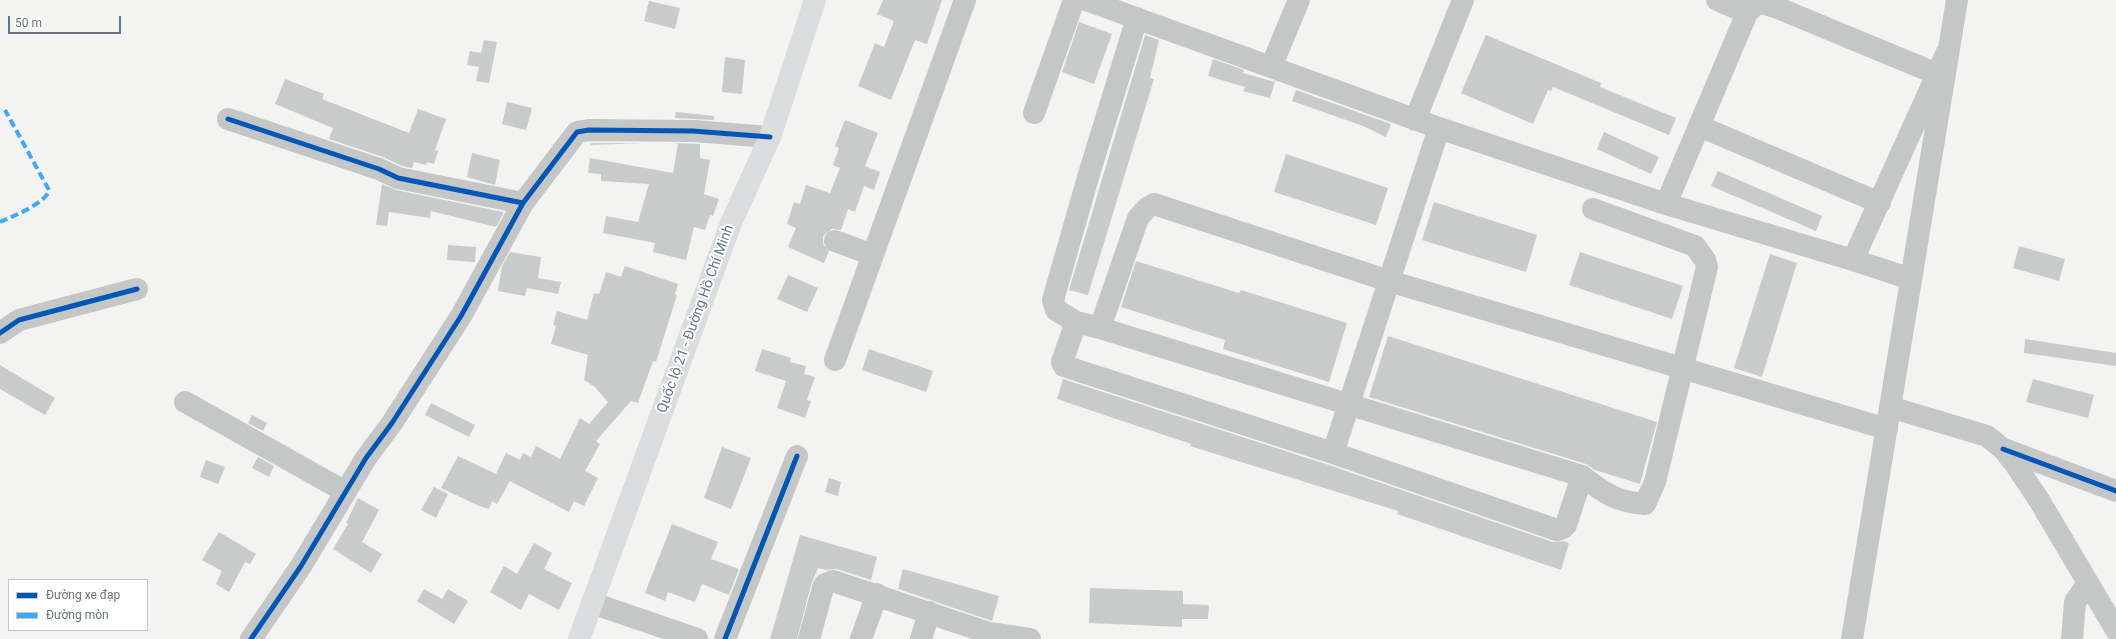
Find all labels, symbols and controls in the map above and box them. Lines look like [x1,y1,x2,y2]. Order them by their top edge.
scale bar [10,8,123,34]
text: 50 m [15,16,42,30]
street label: Quốc lộ 21 - Đường Hồ Chí Minh [654,223,738,415]
legend [8,579,148,631]
text: Đường xe đạp [46,588,120,602]
text: Đường mòn [46,608,109,622]

